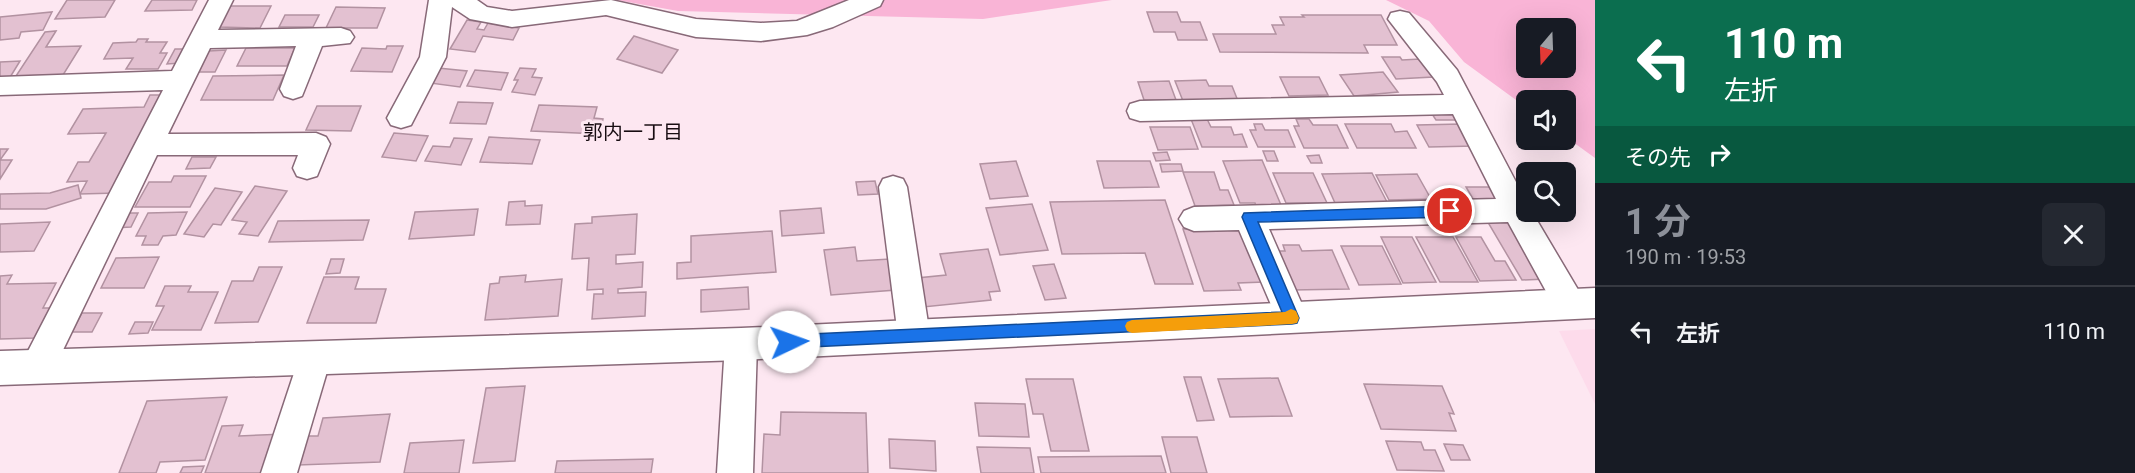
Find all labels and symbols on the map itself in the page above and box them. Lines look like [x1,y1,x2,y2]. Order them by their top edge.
north arrow [1516,18,1576,78]
district label: 郭内一丁目 [583,120,683,144]
pin [1424,185,1475,236]
position arrow [757,310,821,374]

